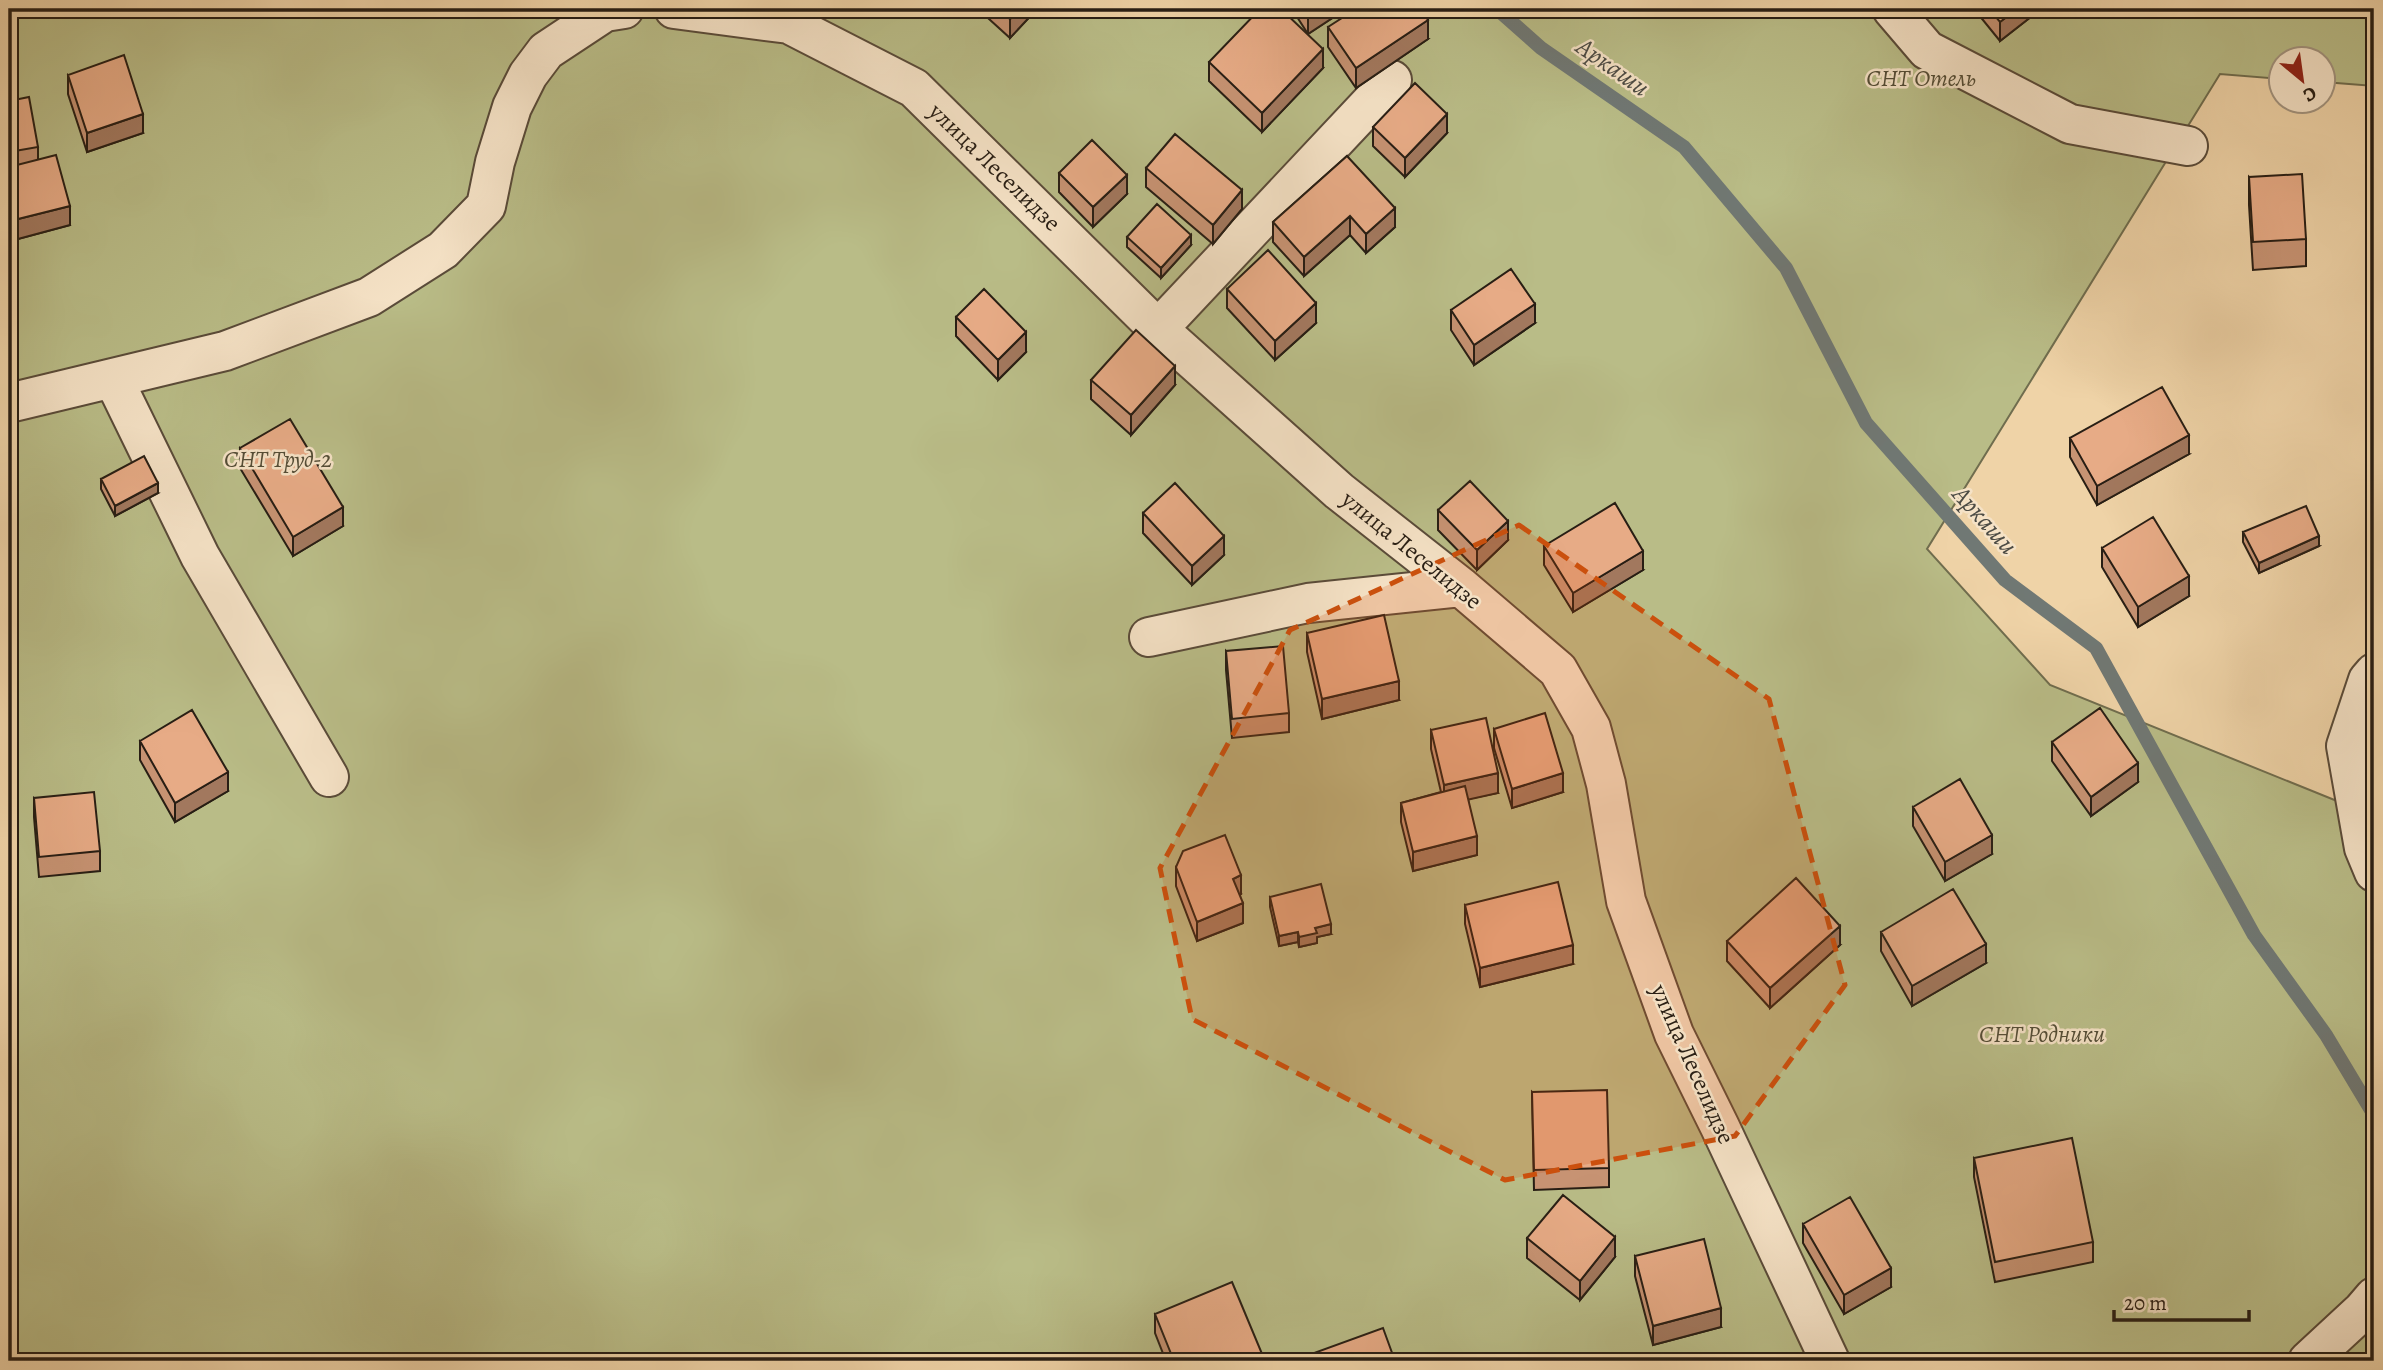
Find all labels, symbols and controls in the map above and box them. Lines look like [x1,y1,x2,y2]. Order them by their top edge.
water label: Аркаши [1568,28,1657,105]
north arrow [2268,46,2338,116]
park label: СНТ Отель [1866,62,1976,94]
text: С [2298,80,2321,108]
street label: улица Леселидзе [921,95,1068,238]
park label: СНТ Труд-2 [224,443,332,475]
water label: Аркаши [1943,476,2025,562]
street label: улица Леселидзе [1334,483,1489,617]
street label: улица Леселидзе [1643,978,1743,1149]
park label: СНТ Родники [1979,1018,2105,1050]
scale bar [2114,1279,2248,1323]
text: 20 m [2124,1289,2167,1317]

